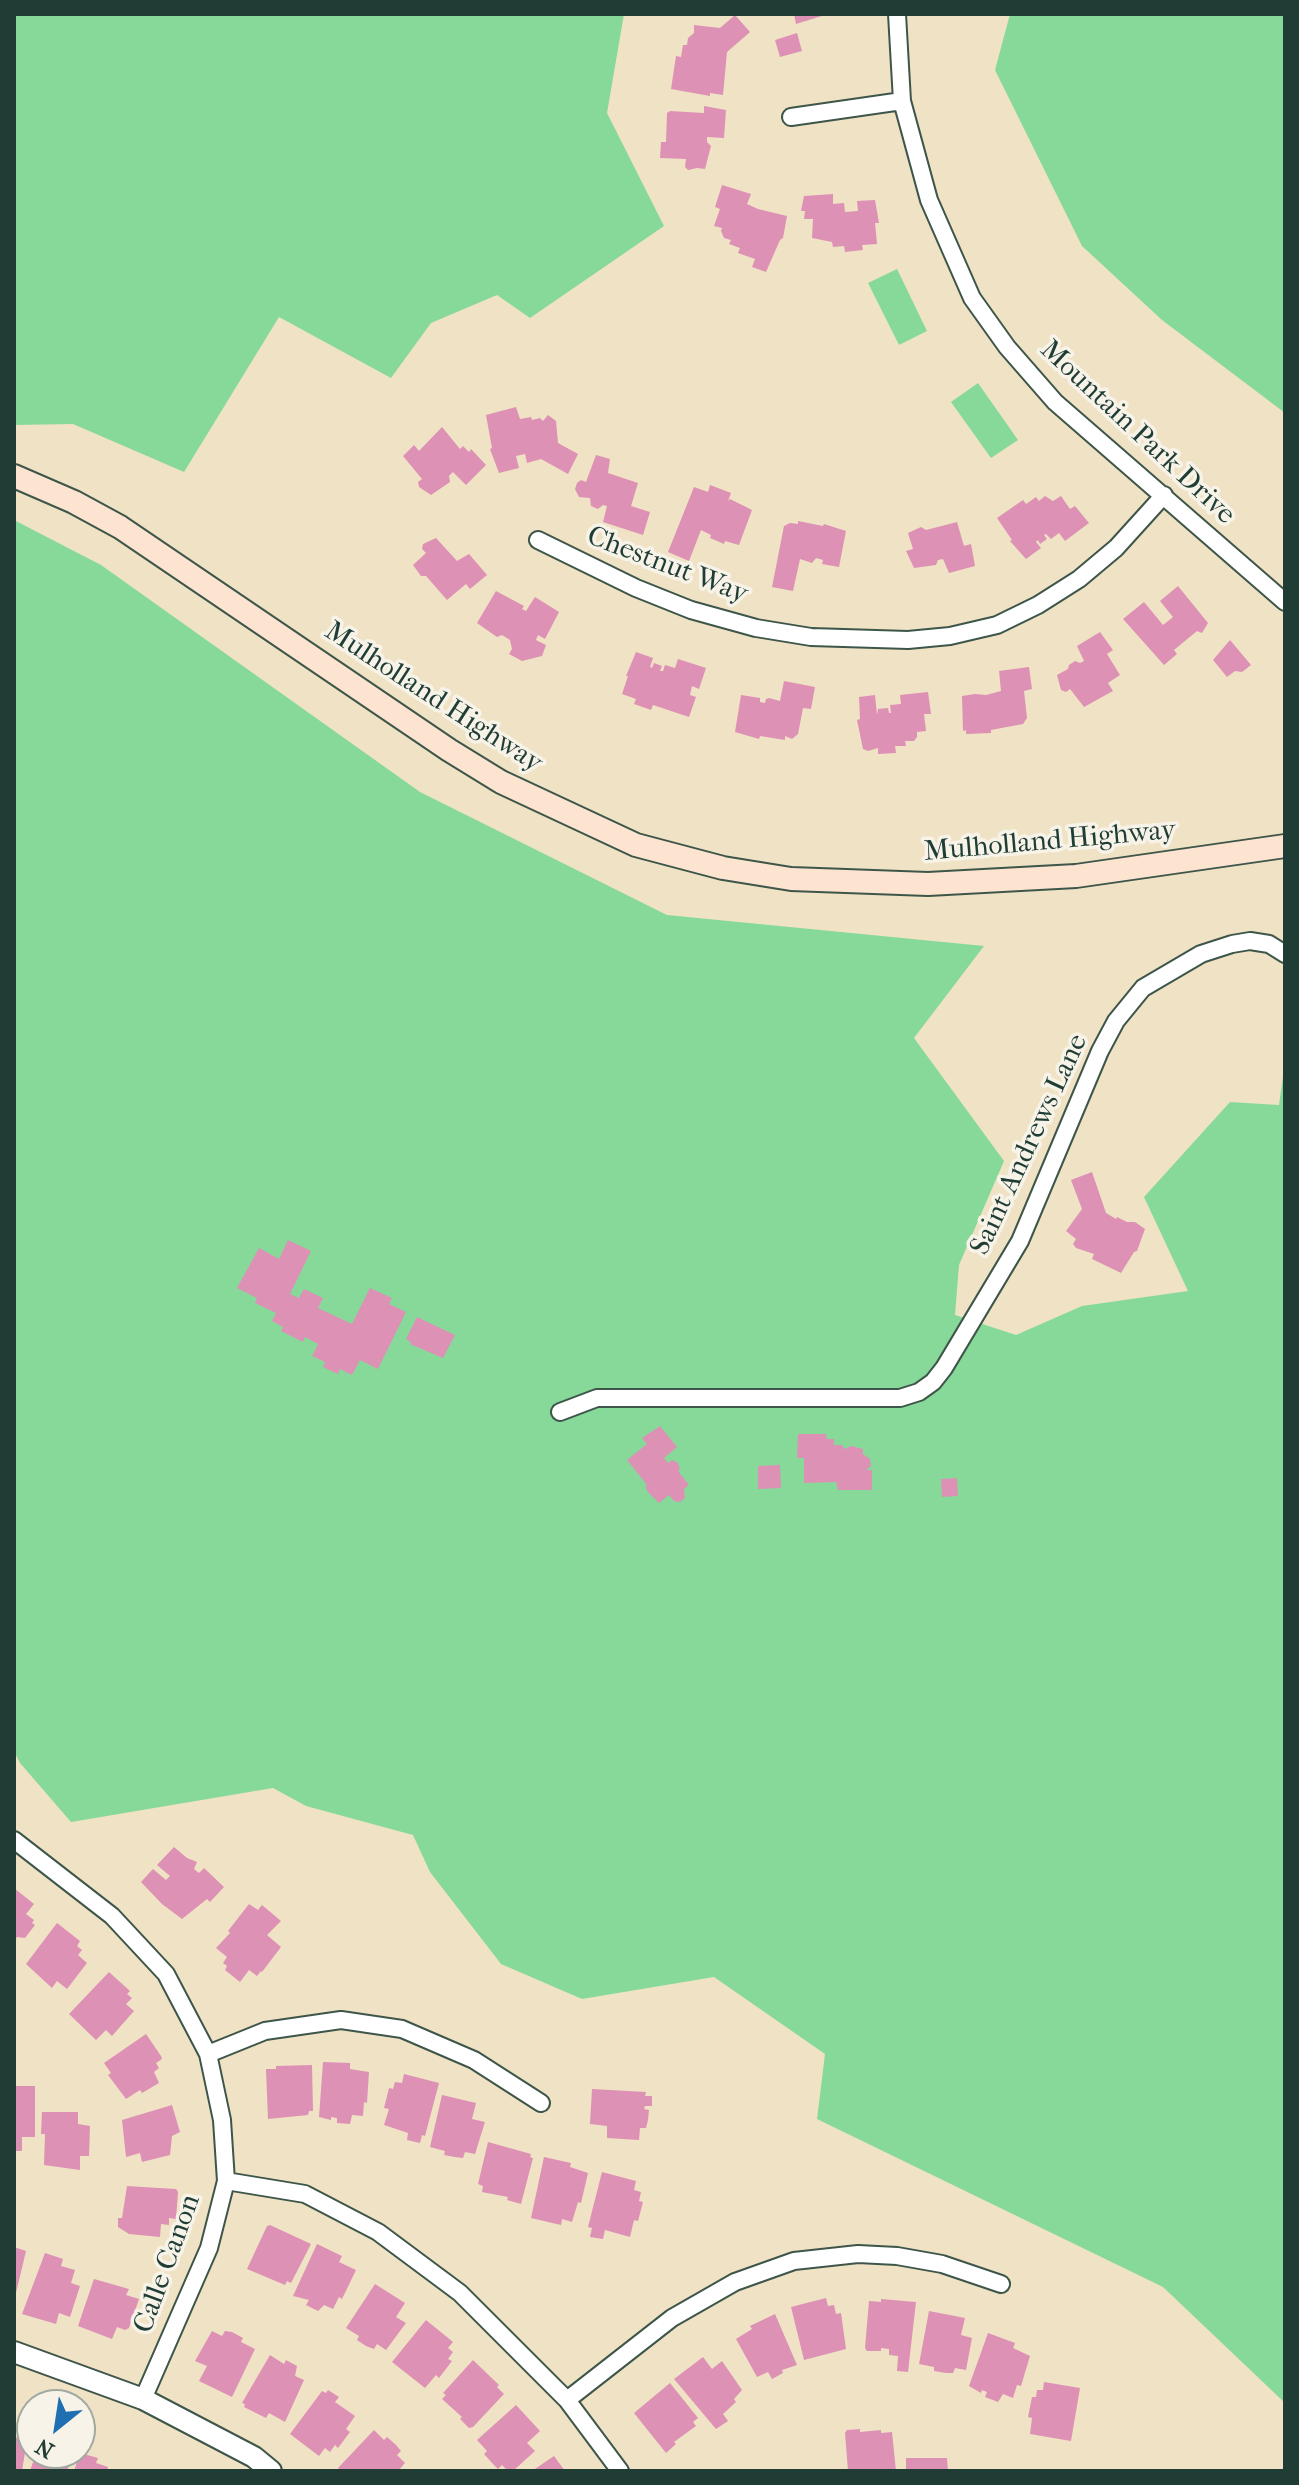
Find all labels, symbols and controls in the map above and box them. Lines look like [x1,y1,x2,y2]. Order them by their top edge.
street label: Mountain Park Drive [1032,334,1242,532]
street label: Chestnut Way [582,520,752,612]
street label: Mulholland Highway [318,615,548,781]
street label: Mulholland Highway [923,814,1177,870]
street label: Saint Andrews Lane [964,1029,1096,1261]
street label: Calle Canon [127,2190,209,2338]
north arrow [16,2389,96,2469]
text: N [31,2433,59,2463]

